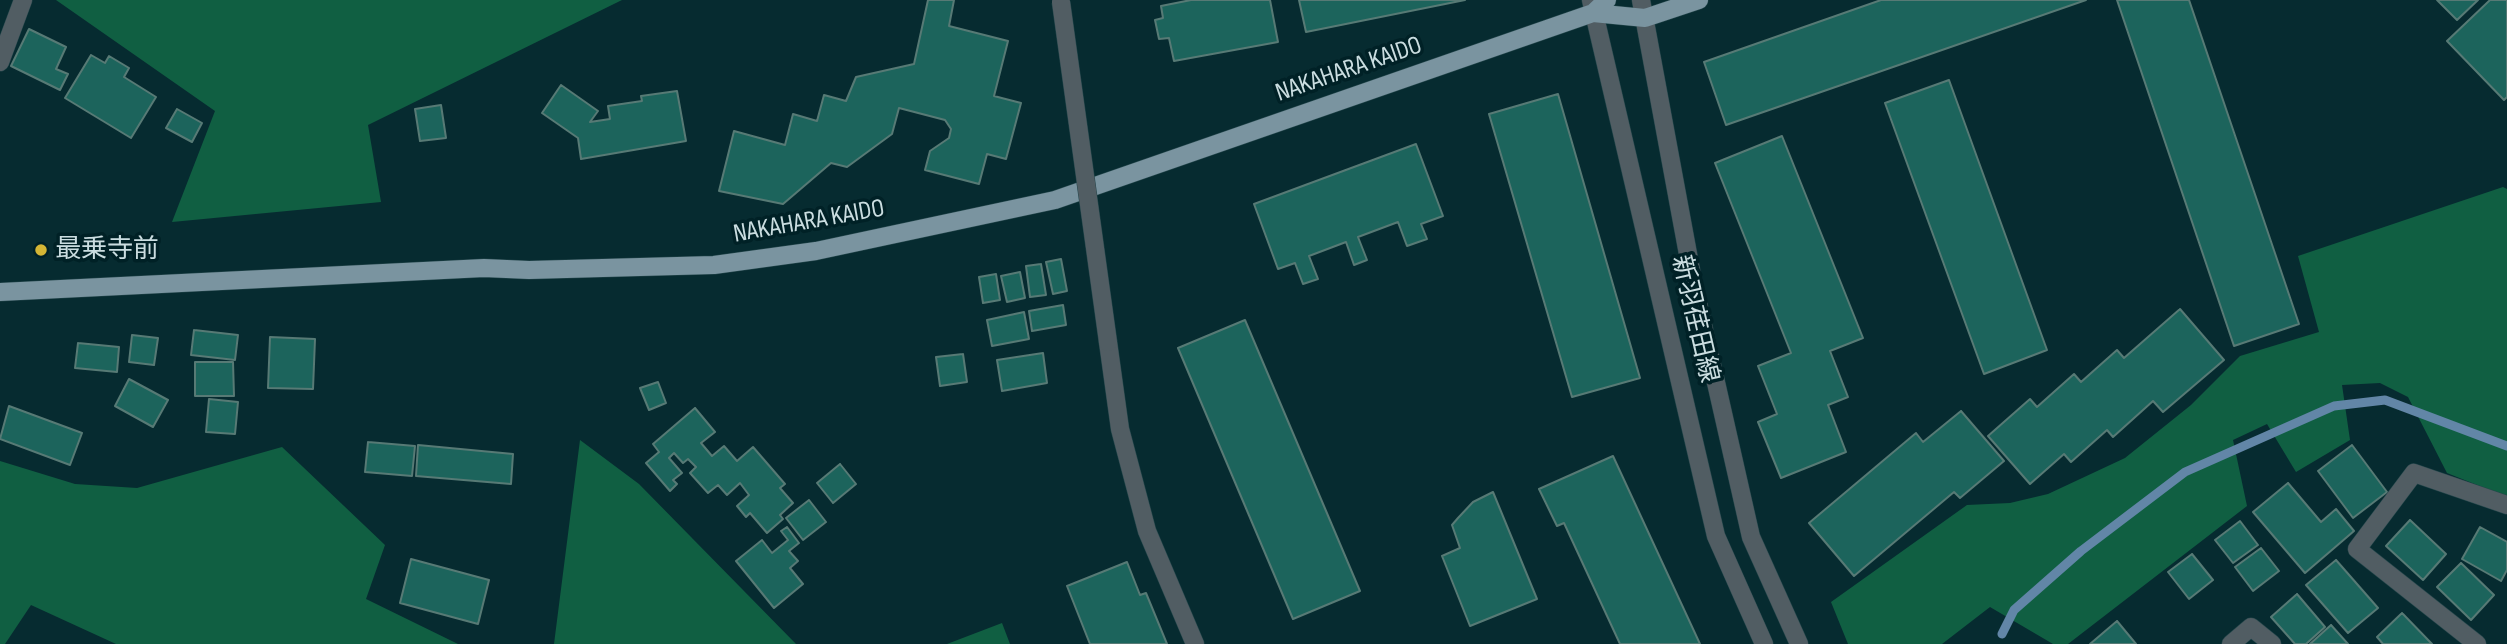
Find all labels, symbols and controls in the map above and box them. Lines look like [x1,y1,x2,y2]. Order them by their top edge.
street label: NAKAHARA KAIDO [1272,30,1426,110]
street label: NAKAHARA KAIDO [731,193,887,251]
place label: 最乗寺前 [55,234,159,266]
marker: 最乗寺前 [33,242,49,258]
street label: 新羽荏田線 [1664,252,1724,386]

